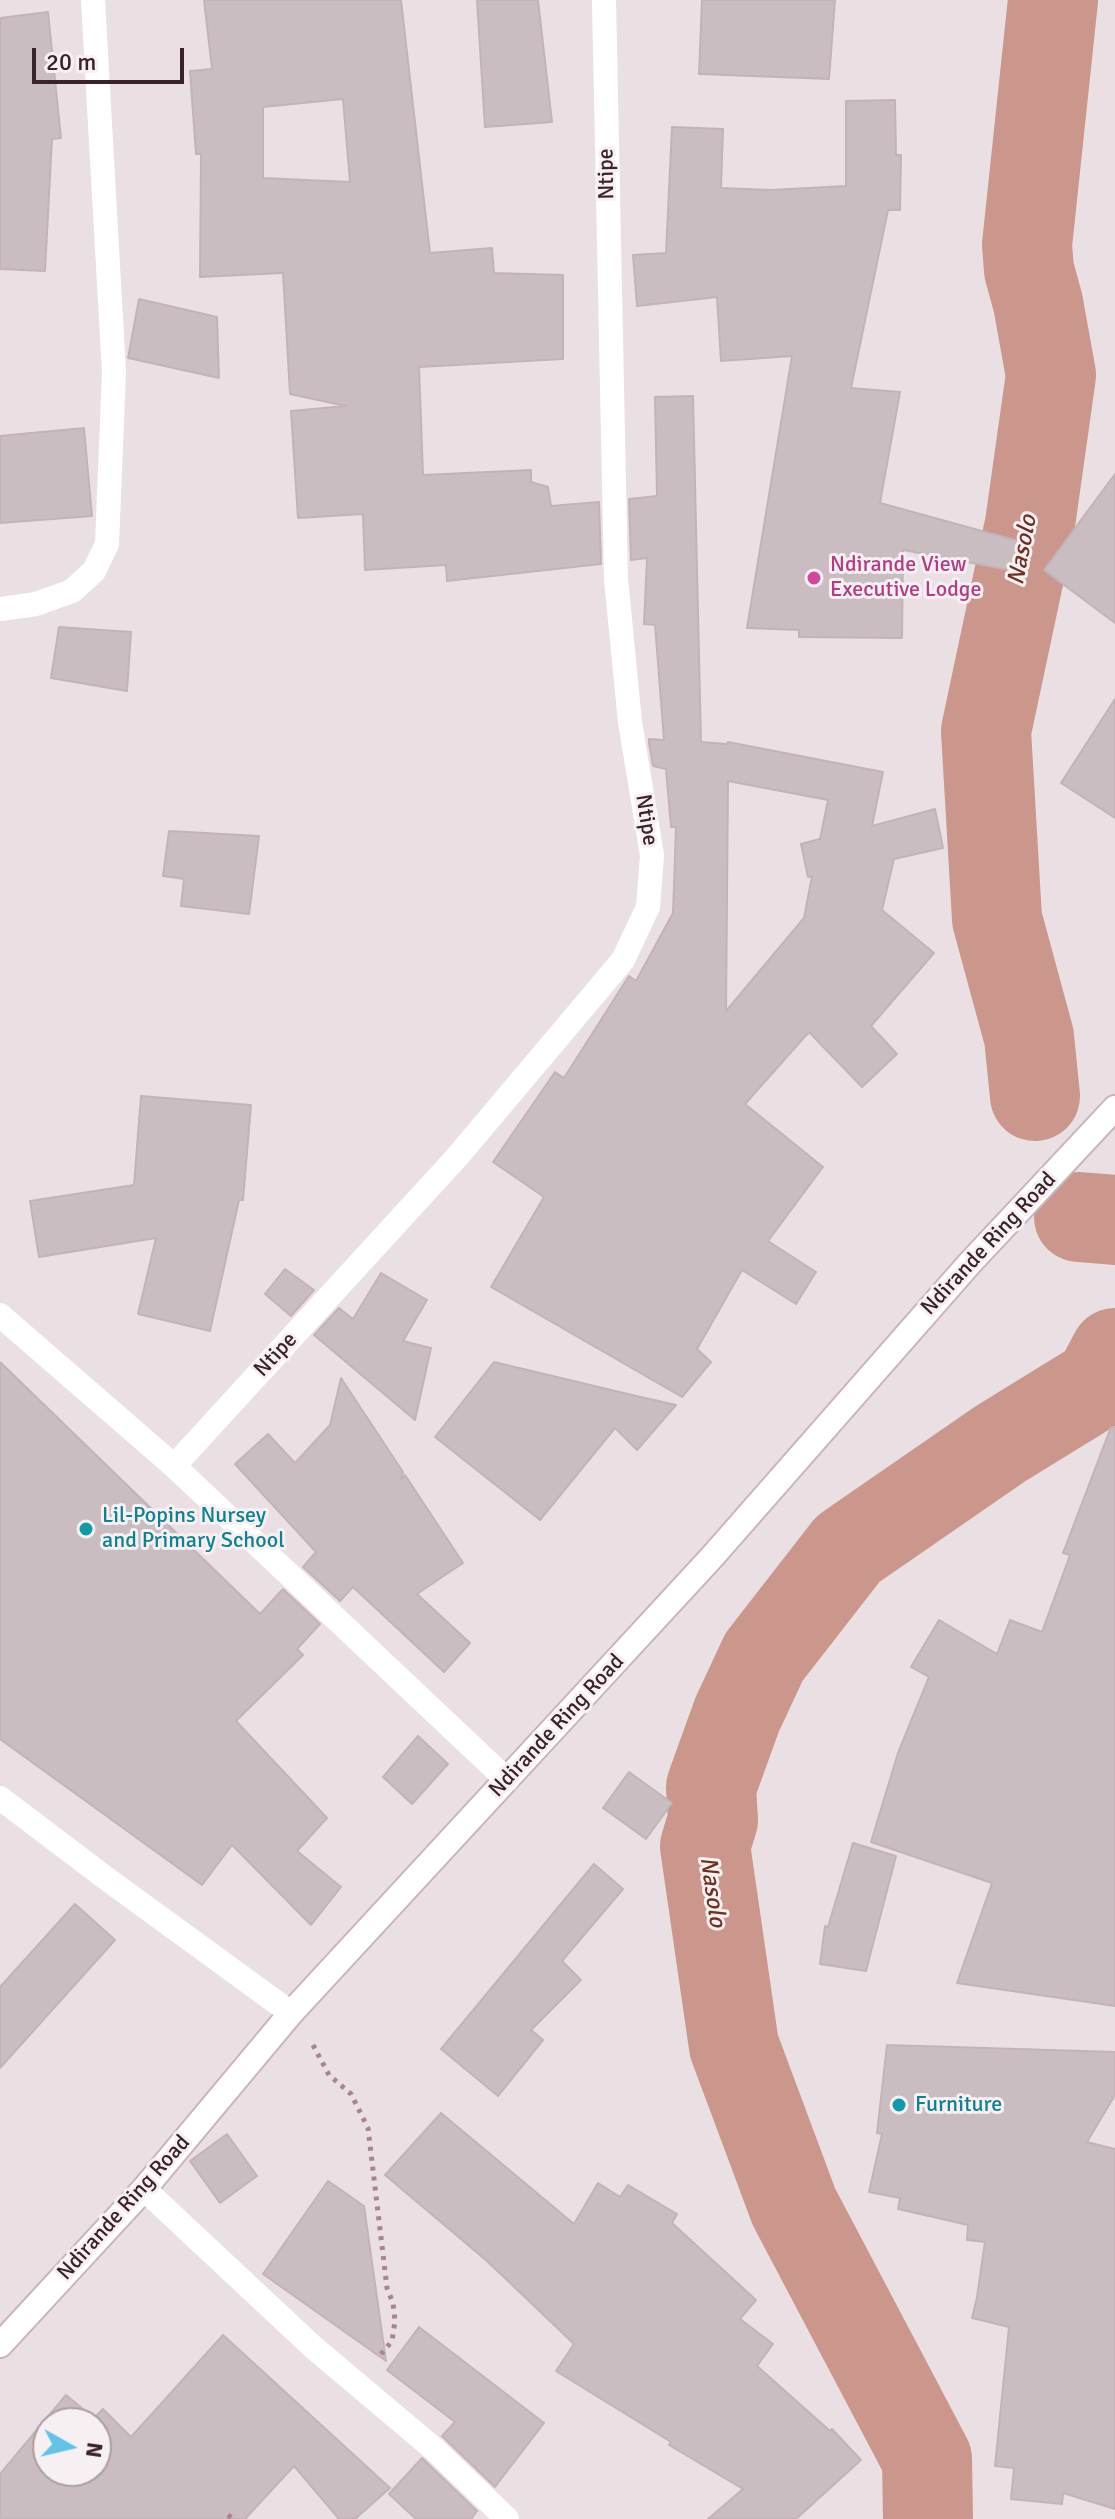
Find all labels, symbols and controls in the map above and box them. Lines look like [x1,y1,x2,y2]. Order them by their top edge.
scale bar [36,32,188,82]
text: 20 m [46,47,96,77]
street label: Ntipe [593,148,621,200]
water label: Nasolo [1002,513,1044,587]
place label: Ndirande View Executive Lodge [830,552,981,604]
marker: Ndirande View Executive Lodge [805,569,823,587]
street label: Ntipe [629,793,663,847]
street label: Ndirande Ring Road [916,1167,1062,1321]
street label: Ntipe [249,1327,303,1383]
place label: Lil-Popins Nursey and Primary School [102,1503,285,1554]
marker: Lil-Popins Nursey and Primary School [77,1520,95,1538]
street label: Ndirande Ring Road [484,1649,630,1803]
water label: Nasolo [693,1855,731,1929]
place label: Furniture [915,2092,1002,2118]
marker: Furniture [890,2096,908,2114]
street label: Ndirande Ring Road [52,2130,196,2286]
north arrow [32,2407,112,2487]
text: N [80,2441,109,2460]

